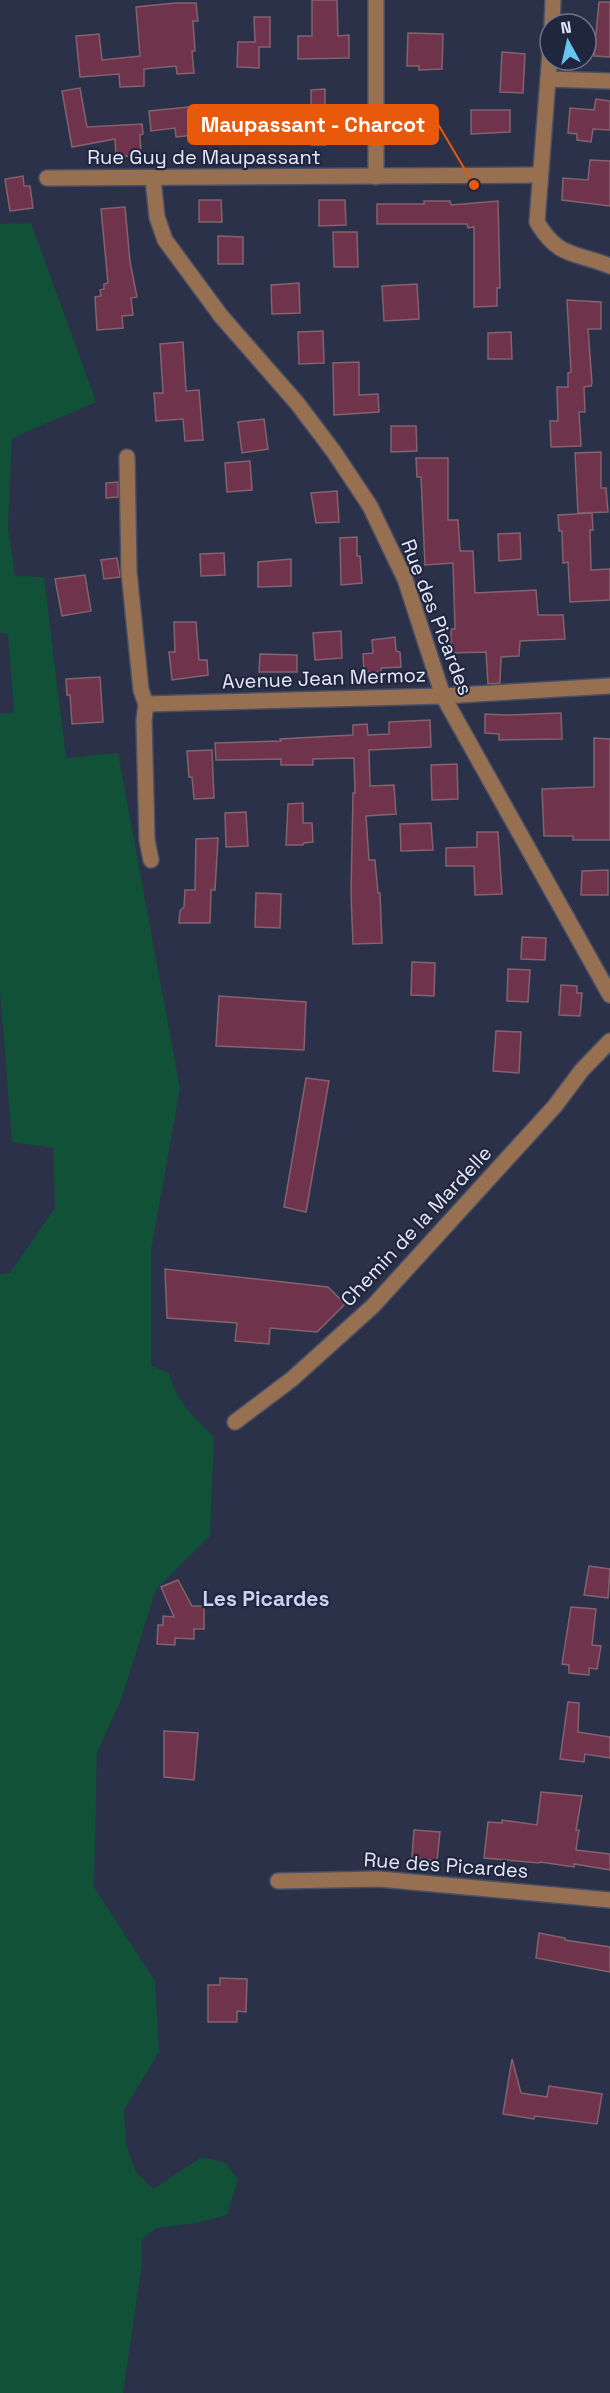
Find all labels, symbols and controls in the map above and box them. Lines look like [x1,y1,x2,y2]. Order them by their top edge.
north arrow [538,12,598,72]
text: N [559,16,573,39]
callout: Maupassant - Charcot [188,105,438,144]
text: Maupassant - Charcot [201,111,425,138]
street label: Rue Guy de Maupassant [87,144,321,170]
street label: Rue des Picardes [395,535,479,699]
street label: Avenue Jean Mermoz [222,661,426,695]
street label: Chemin de la Mardelle [335,1140,497,1312]
district label: Les Picardes [202,1585,330,1612]
street label: Rue des Picardes [363,1846,529,1884]

